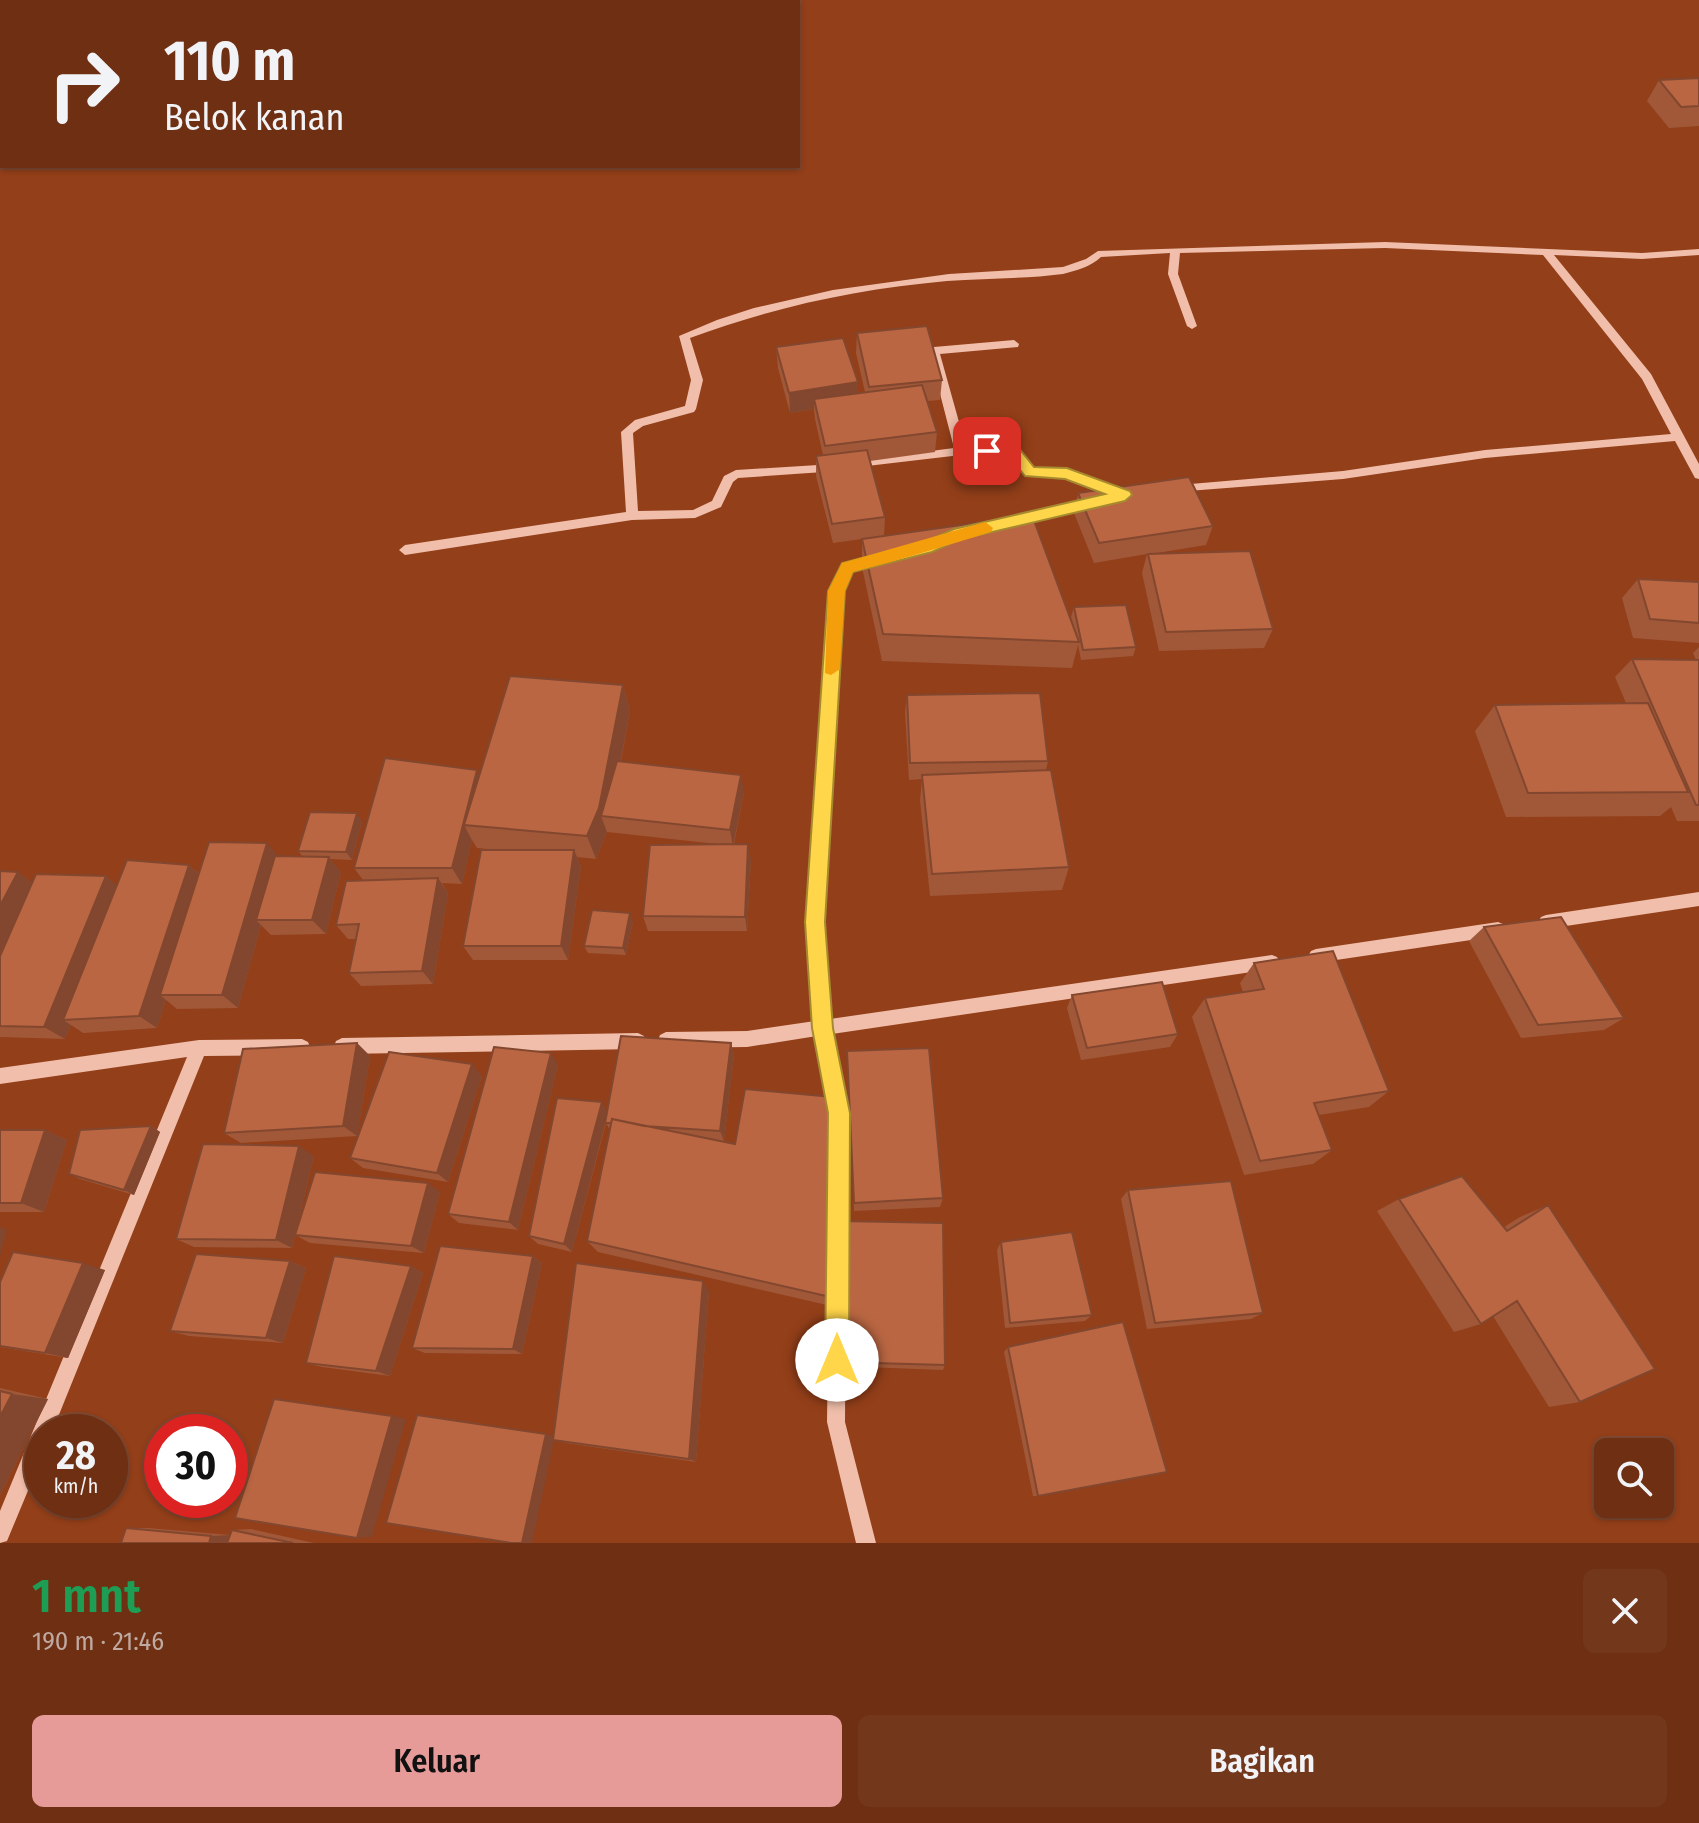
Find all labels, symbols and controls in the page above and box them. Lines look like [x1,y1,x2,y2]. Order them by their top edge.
text: 110 m [164,28,295,95]
icon: right [32,32,136,136]
text: Belok kanan [164,96,344,140]
pin [953,417,1021,485]
icon: arrive [965,429,1009,473]
position arrow [795,1318,879,1402]
speed limit sign: 30 [144,1414,248,1518]
text: 28 [56,1432,96,1480]
map controls [1594,1438,1674,1518]
button: search [1594,1438,1674,1518]
text: km/h [54,1474,98,1498]
text: 1 mnt [32,1567,141,1625]
button: close [1583,1569,1667,1653]
text: 190 m · 21:46 [32,1626,164,1657]
button: Keluar [32,1715,842,1807]
button: Bagikan [858,1715,1667,1807]

